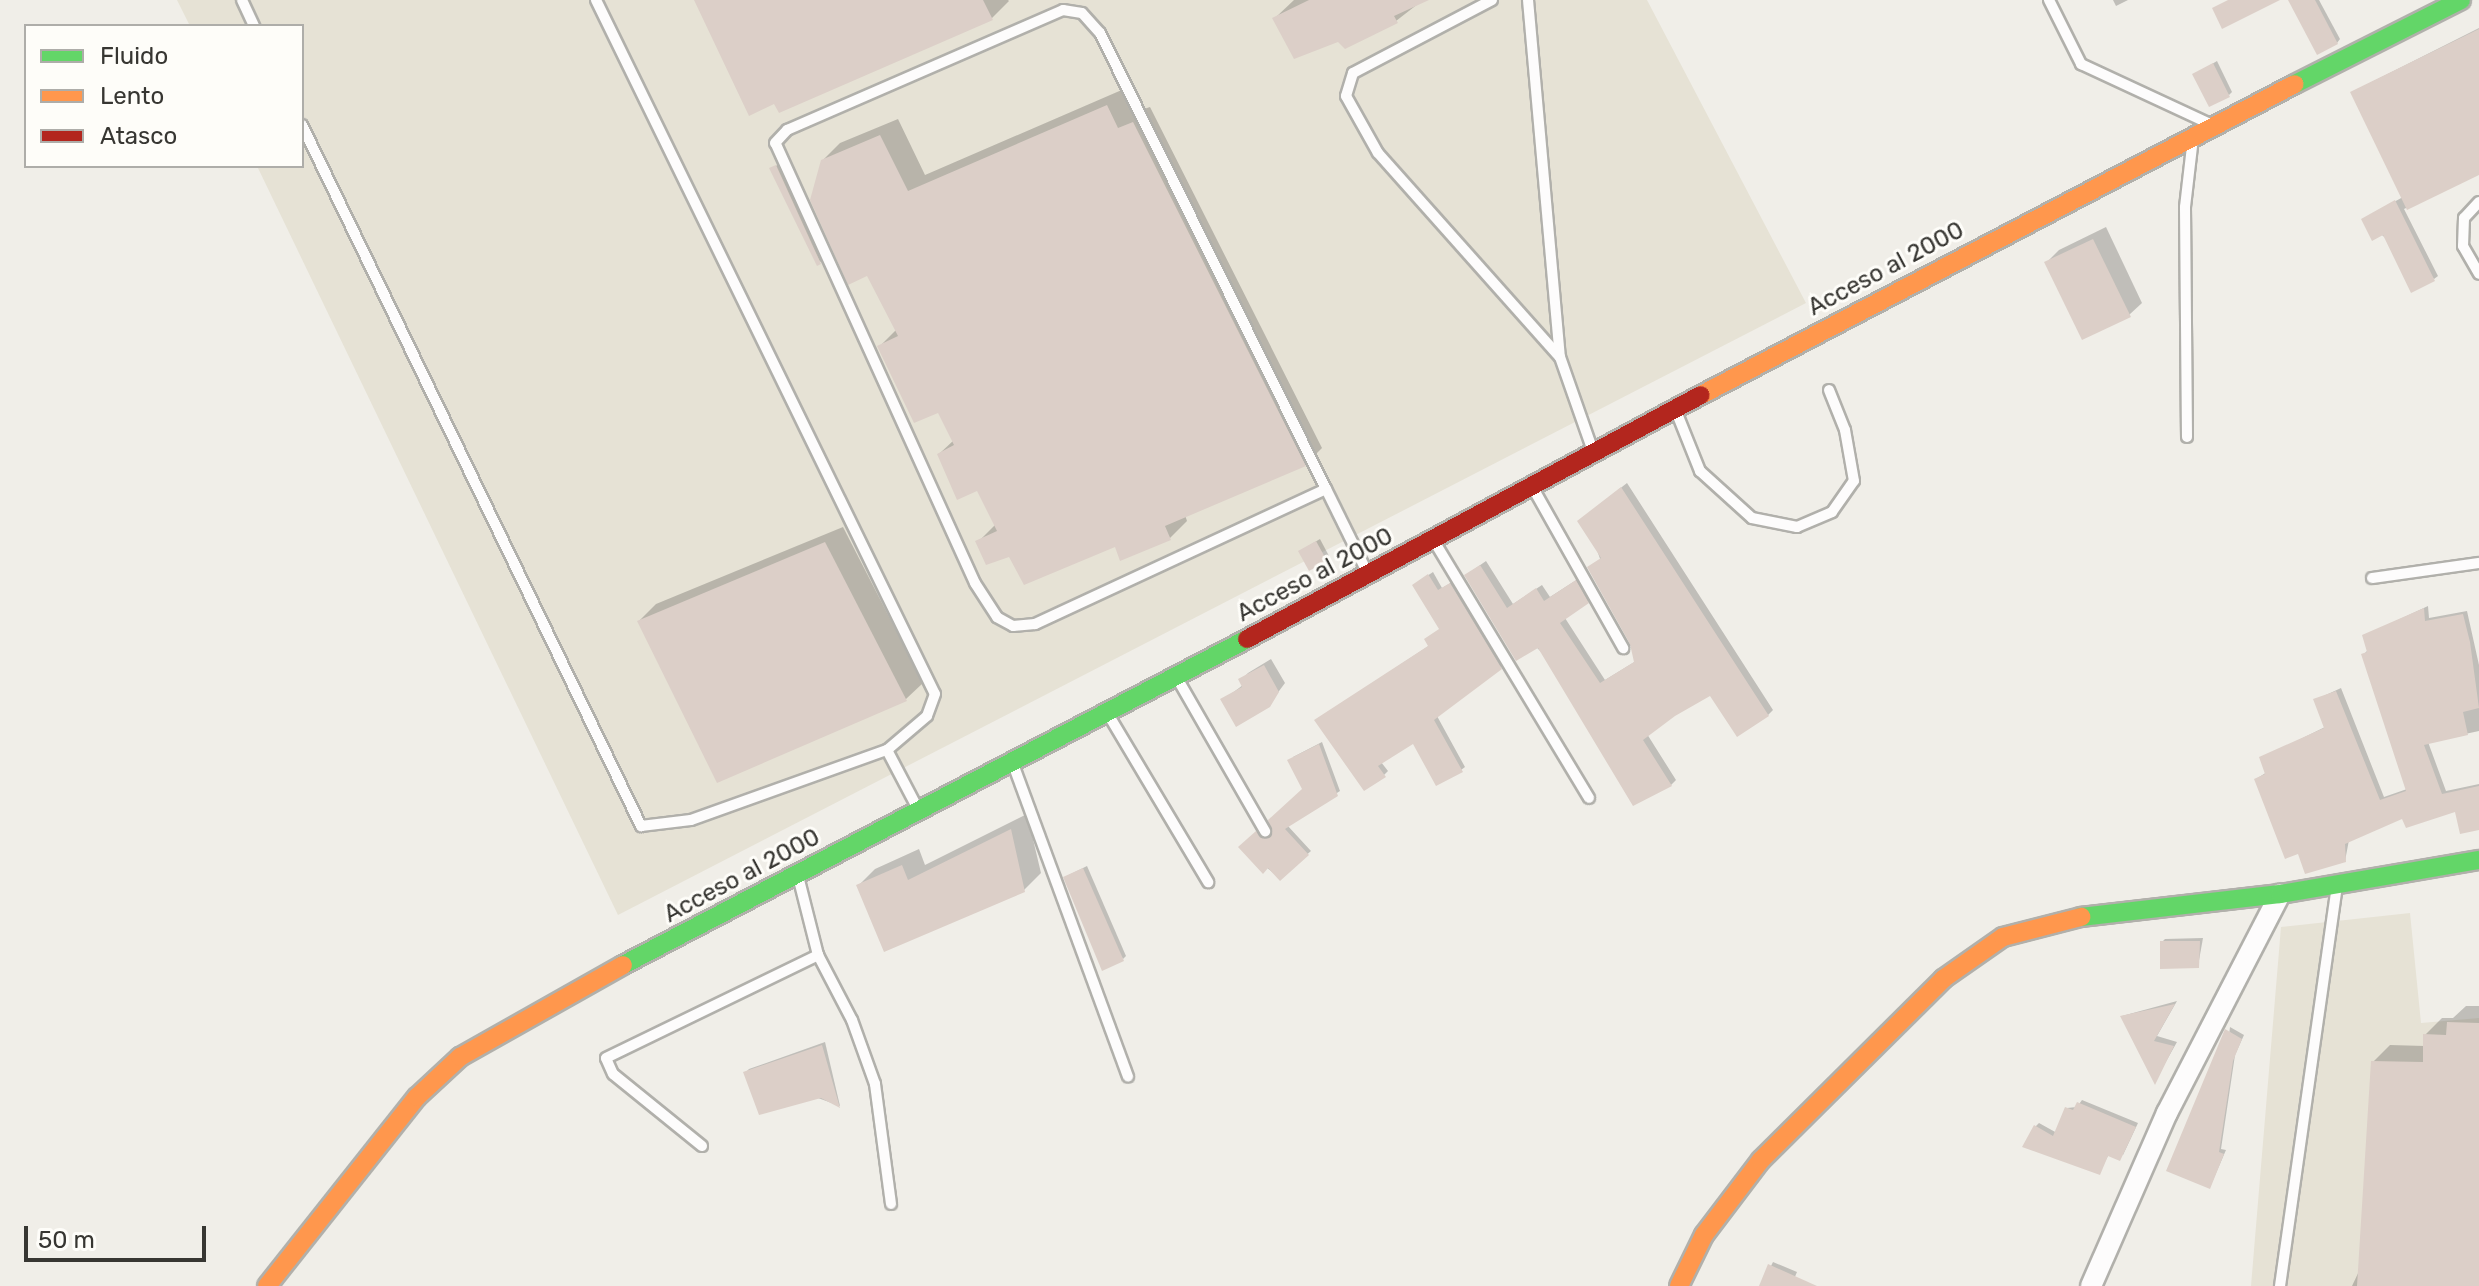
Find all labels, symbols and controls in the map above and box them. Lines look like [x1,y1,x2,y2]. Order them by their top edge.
legend [24,24,304,168]
text: Fluido [100,42,168,70]
text: Lento [100,82,164,110]
text: Atasco [100,122,177,150]
street label: Acceso al 2000 [1803,216,1969,322]
street label: Acceso al 2000 [1232,522,1398,628]
street label: Acceso al 2000 [659,823,825,929]
scale bar [28,1210,210,1260]
text: 50 m [38,1226,95,1254]

